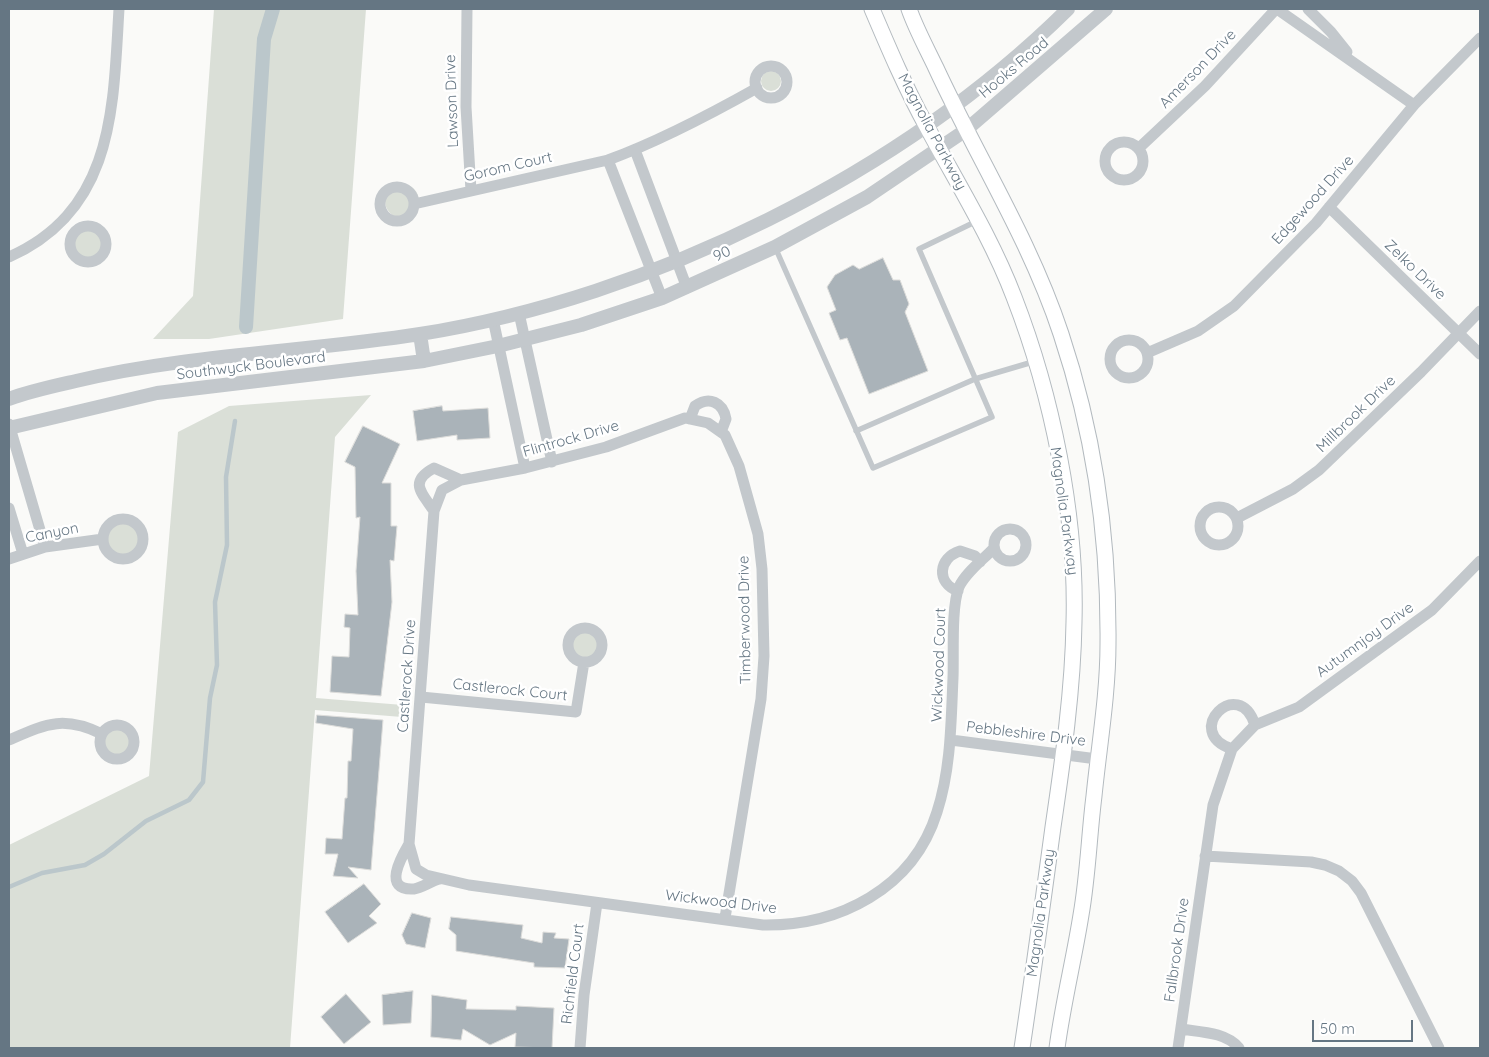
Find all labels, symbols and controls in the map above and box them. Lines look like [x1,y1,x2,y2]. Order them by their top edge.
street label: Amerson Drive [1156,26,1240,112]
street label: Hooks Road [976,34,1052,102]
street label: Lawson Drive [441,54,463,148]
street label: Magnolia Parkway [894,71,970,193]
street label: Gorom Court [462,148,554,186]
street label: Edgewood Drive [1268,152,1358,248]
street label: Zelko Drive [1381,236,1449,304]
street label: 90 [710,242,734,266]
street label: Southwyck Boulevard [176,348,326,384]
street label: Millbrook Drive [1313,372,1399,456]
street label: Flintrock Drive [521,417,621,461]
street label: Magnolia Parkway [1046,446,1082,576]
street label: Canyon [24,519,80,547]
street label: Timberwood Drive [735,555,755,685]
street label: Autumnjoy Drive [1313,599,1417,681]
street label: Wickwood Court [928,608,950,722]
street label: Castlerock Drive [394,619,420,733]
street label: Castlerock Court [452,675,568,705]
street label: Pebbleshire Drive [965,718,1087,750]
street label: Magnolia Parkway [1023,848,1059,978]
street label: Wickwood Drive [664,886,778,918]
street label: Fallbrook Drive [1161,897,1193,1003]
street label: Richfield Court [558,923,588,1025]
scale bar [1314,1010,1415,1042]
text: 50 m [1320,1019,1355,1038]

